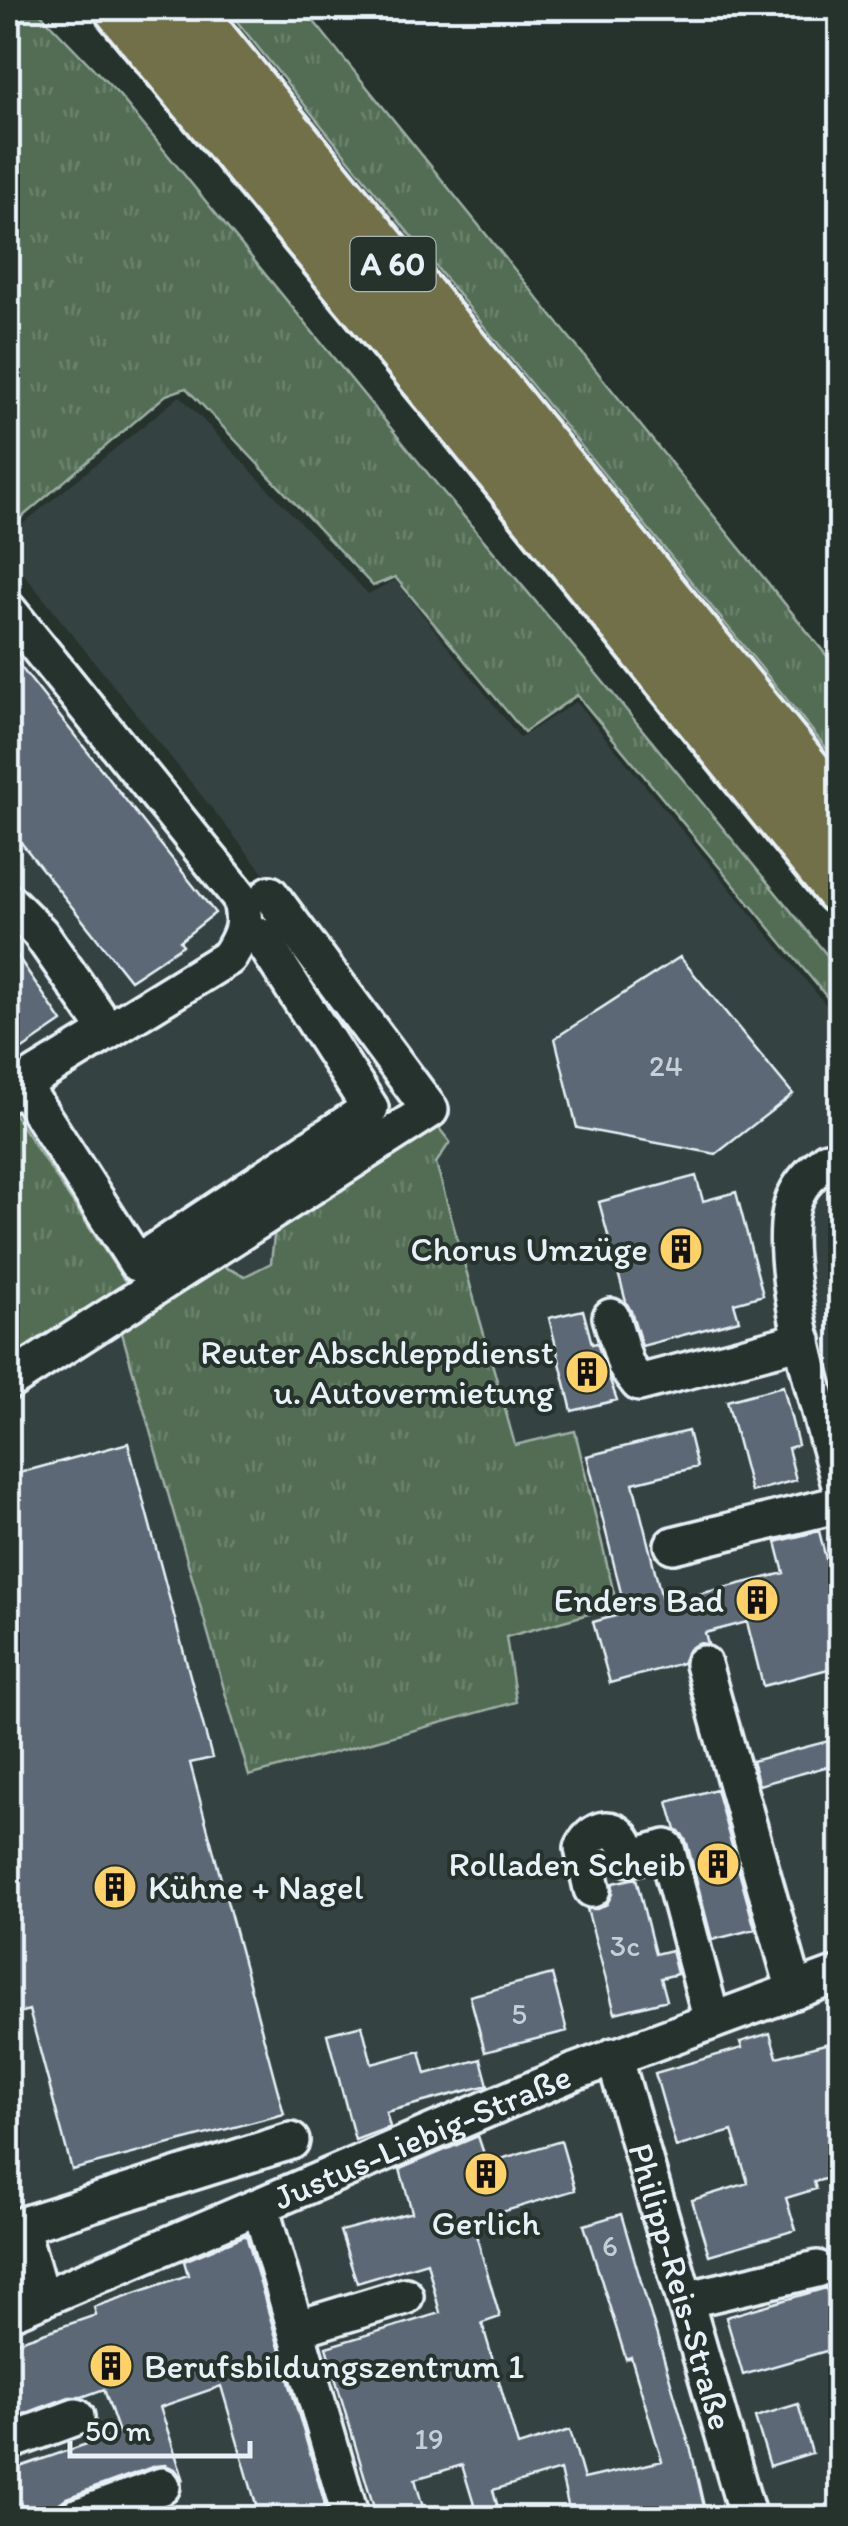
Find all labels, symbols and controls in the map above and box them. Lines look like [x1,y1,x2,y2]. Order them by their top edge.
road number: A 60 [350,237,436,291]
house number: 24 [649,1047,683,1084]
building icon: Chorus Umzüge [658,1226,704,1272]
place label: Chorus Umzüge [410,1228,648,1270]
place label: Reuter Abschleppdienst u. Autovermietung [200,1331,554,1413]
building icon: Reuter Abschleppdienst u. Autovermietung [564,1349,610,1395]
building icon: Enders Bad [734,1577,780,1623]
place label: Enders Bad [554,1579,724,1621]
building icon: Rolladen Scheib [695,1841,741,1887]
place label: Rolladen Scheib [448,1843,686,1885]
building icon: Kühne + Nagel [92,1864,138,1910]
place label: Kühne + Nagel [148,1866,364,1908]
house number: 3c [610,1927,640,1964]
house number: 5 [511,1995,527,2032]
street label: Justus-Liebig-Straße [267,2055,577,2219]
street label: Philipp-Reis-Straße [619,2138,742,2435]
building icon: Gerlich [463,2151,509,2197]
place label: Gerlich [432,2202,541,2244]
house number: 6 [602,2227,618,2264]
building icon: Berufsbildungszentrum 1 [88,2343,134,2389]
place label: Berufsbildungszentrum 1 [144,2345,524,2387]
scale bar [70,2396,250,2458]
text: 50 m [85,2412,151,2449]
house number: 19 [414,2420,444,2457]

